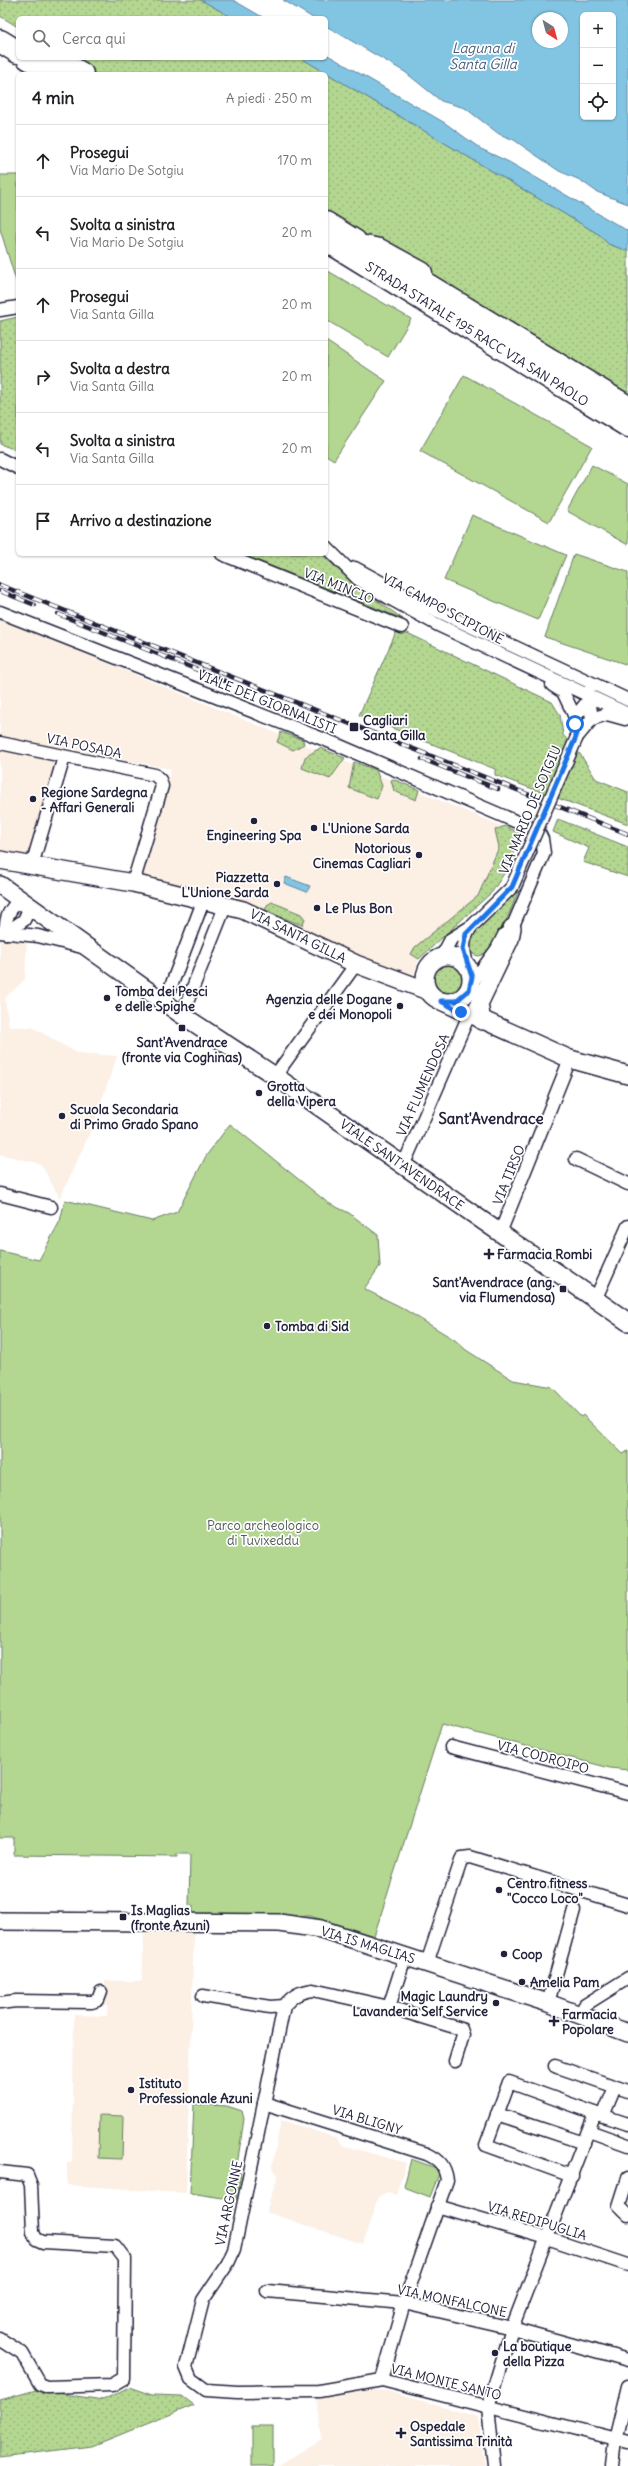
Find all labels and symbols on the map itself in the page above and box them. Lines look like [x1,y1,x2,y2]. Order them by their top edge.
north arrow [532,12,568,48]
water label: Laguna di Santa Gilla [449,39,518,73]
street label: STRADA STATALE 195 RACC VIA SAN PAOLO [362,258,592,410]
street label: VIA MINCIO [301,564,377,608]
street label: VIA CAMPO SCIPIONE [379,570,507,648]
street label: VIALE DEI GIORNALISTI [195,666,339,738]
place label: Cagliari Santa Gilla [363,712,426,744]
route start [566,715,584,733]
marker: Cagliari Santa Gilla [348,721,360,733]
street label: VIA POSADA [45,730,123,762]
street label: VIA MARIO DE SOTGIU [495,743,565,877]
place label: Regione Sardegna - Affari Generali [41,784,148,816]
marker: Regione Sardegna - Affari Generali [28,794,38,804]
marker: Engineering Spa [249,816,259,826]
place label: L'Unione Sarda [322,820,410,837]
marker: L'Unione Sarda [309,823,319,833]
place label: Engineering Spa [207,827,302,844]
place label: Notorious Cinemas Cagliari [313,840,411,872]
marker: Notorious Cinemas Cagliari [414,850,424,860]
place label: Piazzetta L'Unione Sarda [182,869,270,901]
marker: Piazzetta L'Unione Sarda [272,879,282,889]
place label: Le Plus Bon [325,900,393,917]
marker: Le Plus Bon [312,903,322,913]
street label: VIA SANTA GILLA [247,905,349,967]
place label: Tomba dei Pesci e delle Spighe [115,983,208,1015]
place label: Agenzia delle Dogane e dei Monopoli [266,991,392,1023]
marker: Tomba dei Pesci e delle Spighe [102,993,112,1003]
marker: Agenzia delle Dogane e dei Monopoli [395,1001,405,1011]
route end [452,1003,470,1021]
marker: Sant'Avendrace (fronte via Coghinas) [177,1023,187,1033]
street label: VIA FLUMENDOSA [393,1031,453,1139]
place label: Sant'Avendrace (fronte via Coghinas) [122,1034,242,1066]
place label: Grotta della Vipera [267,1078,337,1110]
marker: Grotta della Vipera [254,1088,264,1098]
place label: Scuola Secondaria di Primo Grado Spano [70,1101,198,1133]
district label: Sant'Avendrace [438,1109,544,1128]
marker: Scuola Secondaria di Primo Grado Spano [57,1111,67,1121]
street label: VIALE SANT'AVENDRACE [337,1116,468,1215]
street label: VIA TIRSO [489,1142,529,1208]
place label: Farmacia Rombi [497,1246,592,1263]
marker: Farmacia Rombi [484,1249,494,1259]
place label: Sant'Avendrace (ang. via Flumendosa) [432,1274,555,1306]
marker: Sant'Avendrace (ang. via Flumendosa) [558,1284,568,1294]
place label: Tomba di Sid [275,1318,349,1335]
marker: Tomba di Sid [262,1321,272,1331]
park label: Parco archeologico di Tuvixeddu [207,1517,319,1549]
street label: VIA CODROIPO [495,1737,591,1777]
place label: Centro fitness "Cocco Loco" [507,1875,588,1907]
marker: Centro fitness "Cocco Loco" [494,1885,504,1895]
place label: Is Maglias (fronte Azuni) [131,1902,210,1934]
marker: Is Maglias (fronte Azuni) [118,1912,128,1922]
street label: VIA IS MAGLIAS [319,1923,417,1967]
place label: Coop [512,1946,543,1963]
marker: Coop [499,1949,509,1959]
place label: Amelia Pam [530,1974,600,1991]
marker: Amelia Pam [517,1977,527,1987]
place label: Magic Laundry Lavanderia Self Service [352,1988,488,2020]
marker: Magic Laundry Lavanderia Self Service [491,1998,501,2008]
place label: Farmacia Popolare [562,2006,618,2038]
marker: Farmacia Popolare [549,2016,559,2026]
place label: Istituto Professionale Azuni [139,2075,253,2107]
marker: Istituto Professionale Azuni [126,2085,136,2095]
street label: VIA BLIGNY [330,2101,404,2139]
street label: VIA ARGONNE [212,2158,246,2247]
street label: VIA REDIPUGLIA [485,2198,589,2244]
street label: VIA MONFALCONE [396,2281,509,2321]
place label: La boutique della Pizza [503,2338,572,2370]
marker: La boutique della Pizza [490,2348,500,2358]
street label: VIA MONTE SANTO [389,2360,503,2404]
place label: Ospedale Santissima Trinità [410,2418,513,2450]
marker: Ospedale Santissima Trinità [395,2427,407,2439]

